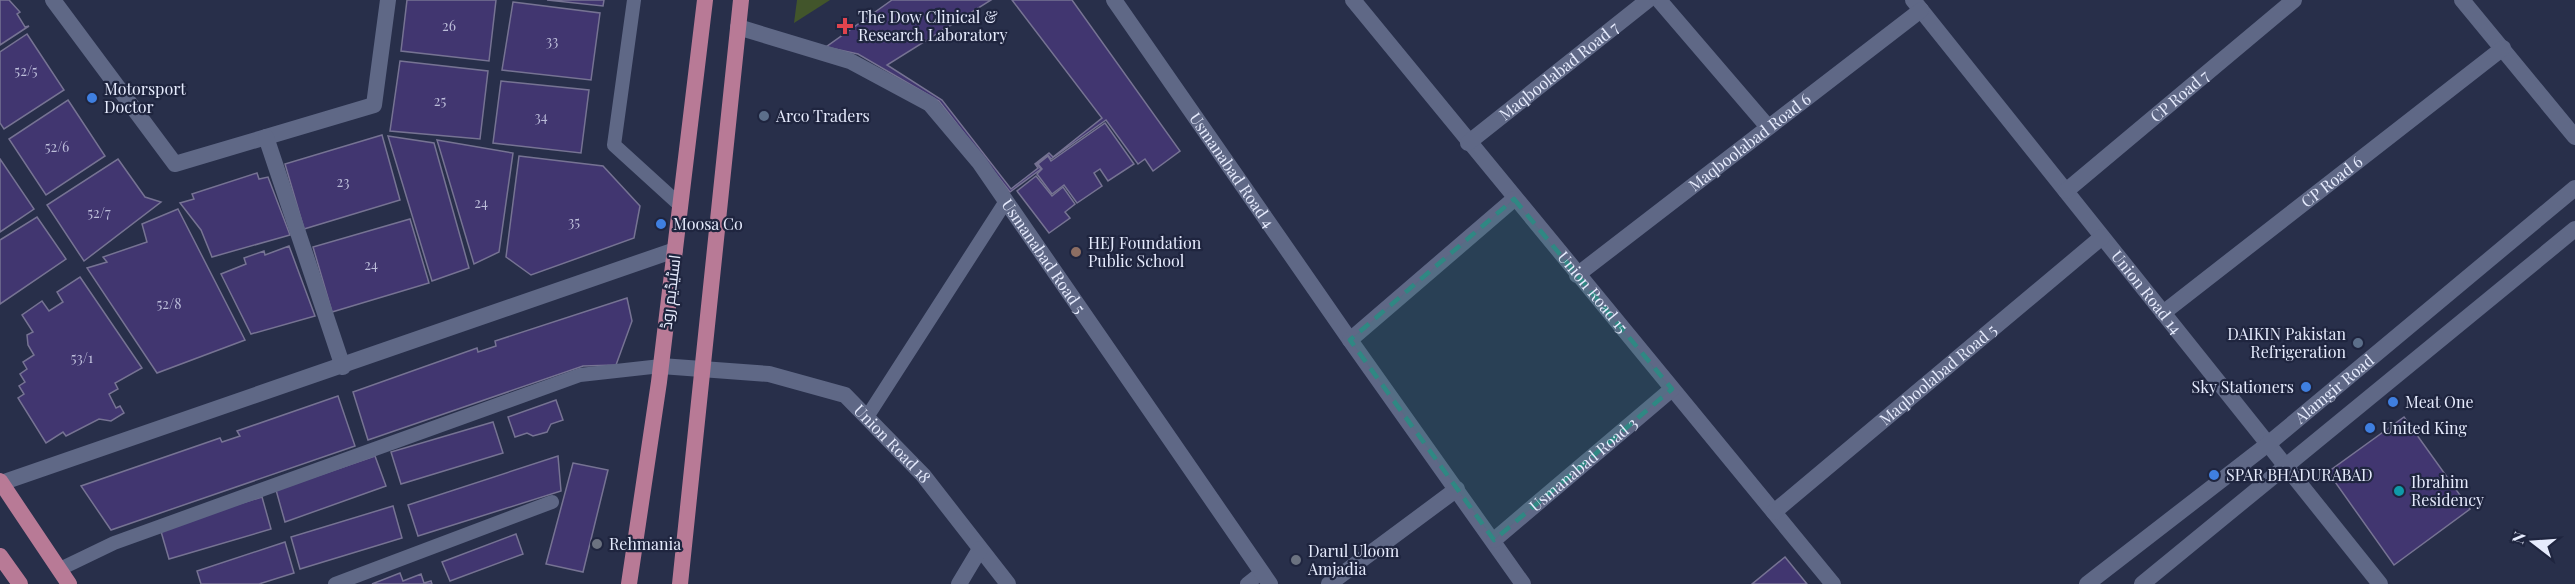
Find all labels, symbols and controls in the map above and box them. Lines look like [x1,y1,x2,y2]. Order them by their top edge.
place label: The Dow Clinical & Research Laboratory [858,6,1008,45]
house number: 26 [442,16,456,35]
street label: Maqboolabad Road 7 [1494,16,1623,124]
marker: The Dow Clinical & Research Laboratory [836,17,854,35]
house number: 33 [546,31,558,50]
house number: 52/5 [14,61,38,80]
street label: CP Road 7 [2145,64,2213,126]
place label: Motorsport Doctor [104,78,186,117]
street label: Maqboolabad Road 6 [1684,88,1815,195]
marker: Motorsport Doctor [85,91,99,105]
house number: 25 [434,91,446,110]
place label: Arco Traders [775,105,870,126]
house number: 34 [534,107,548,126]
street label: Usmanabad Road 4 [1185,108,1280,232]
marker: Arco Traders [757,109,771,123]
house number: 52/6 [45,137,69,156]
street label: CP Road 6 [2296,150,2367,212]
house number: 23 [336,172,350,191]
house number: 24 [474,193,488,212]
street label: Usmanabad Road 5 [997,194,1091,317]
house number: 52/7 [87,203,111,222]
house number: 35 [568,212,580,231]
place label: Moosa Co [673,213,743,234]
marker: Moosa Co [654,217,668,231]
place label: HEJ Foundation Public School [1088,232,1202,271]
marker: HEJ Foundation Public School [1069,245,1083,259]
street label: Union Road 15 [1554,246,1633,337]
street label: Union Road 14 [2107,246,2187,338]
street label: اسٹیڈیم روڈ [655,253,686,331]
house number: 24 [364,255,378,274]
house number: 52/8 [156,294,182,313]
street label: Maqboolabad Road 5 [1875,319,2001,429]
place label: DAIKIN Pakistan Refrigeration [2227,323,2346,362]
marker: DAIKIN Pakistan Refrigeration [2351,336,2365,350]
house number: 53/1 [71,348,93,367]
street label: Alamgir Road [2289,349,2378,428]
place label: Sky Stationers [2192,376,2294,397]
marker: Sky Stationers [2299,380,2313,394]
place label: Meat One [2405,391,2474,412]
marker: Meat One [2386,395,2400,409]
street label: Union Road 18 [850,399,936,487]
street label: Usmanabad Road 3 [1525,412,1641,516]
place label: United King [2382,417,2468,438]
marker: United King [2363,421,2377,435]
place label: SPAR BHADURABAD [2226,464,2373,485]
marker: SPAR BHADURABAD [2207,468,2221,482]
place label: Ibrahim Residency [2411,471,2484,510]
marker: Ibrahim Residency [2392,484,2406,498]
north arrow [2503,512,2563,572]
text: N [2506,528,2530,546]
place label: Rehmania [609,533,681,554]
marker: Rehmania [590,537,604,551]
place label: Darul Uloom Amjadia [1307,540,1399,579]
marker: Darul Uloom Amjadia [1289,553,1303,567]

